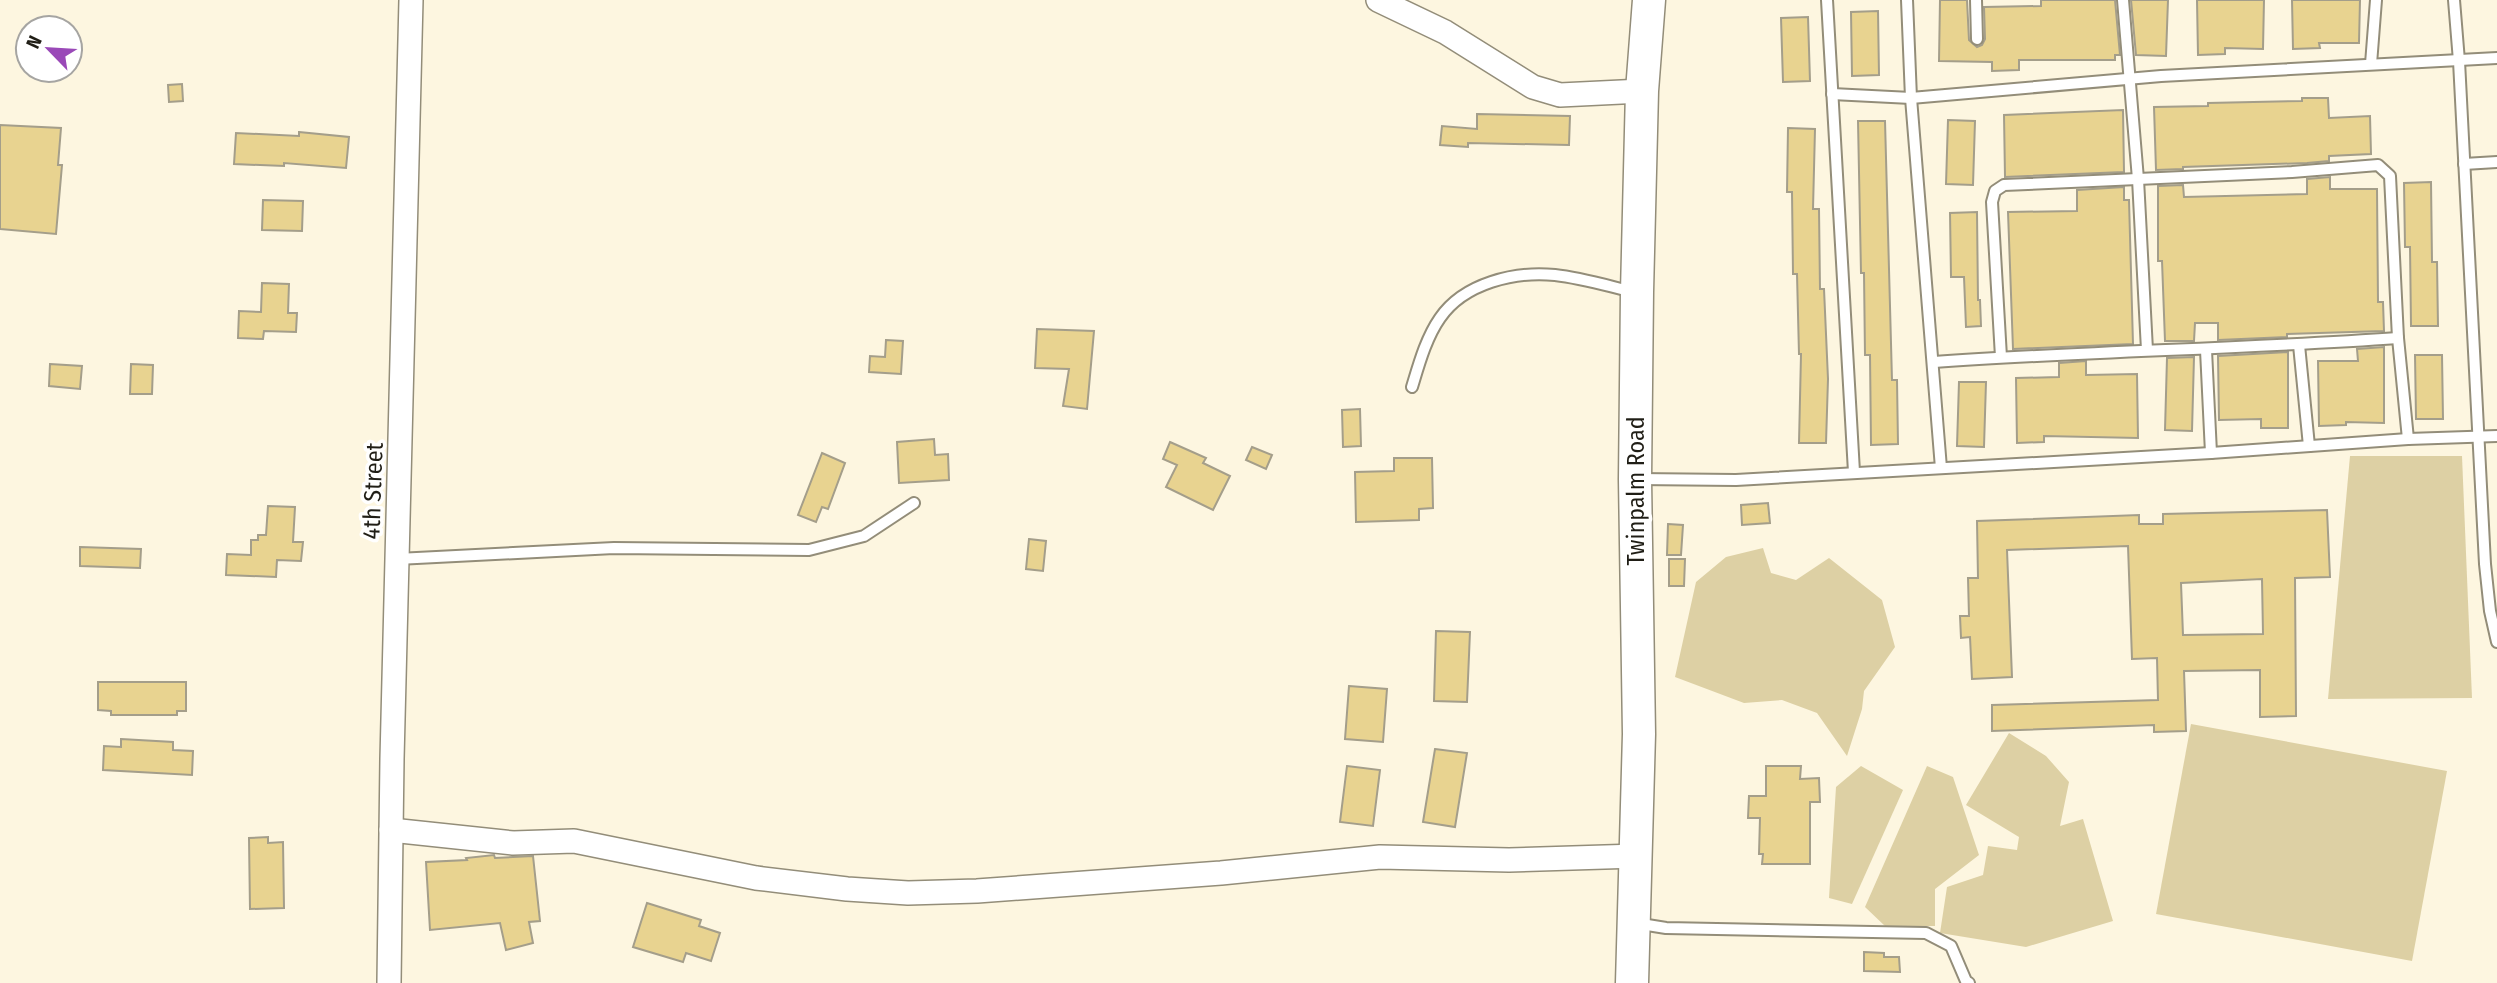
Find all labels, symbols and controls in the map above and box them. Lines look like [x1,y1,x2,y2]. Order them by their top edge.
north arrow [14,14,84,84]
text: N [21,32,47,52]
street label: Twinpalm Road [1622,416,1650,566]
street label: 4th Street [357,442,389,540]

